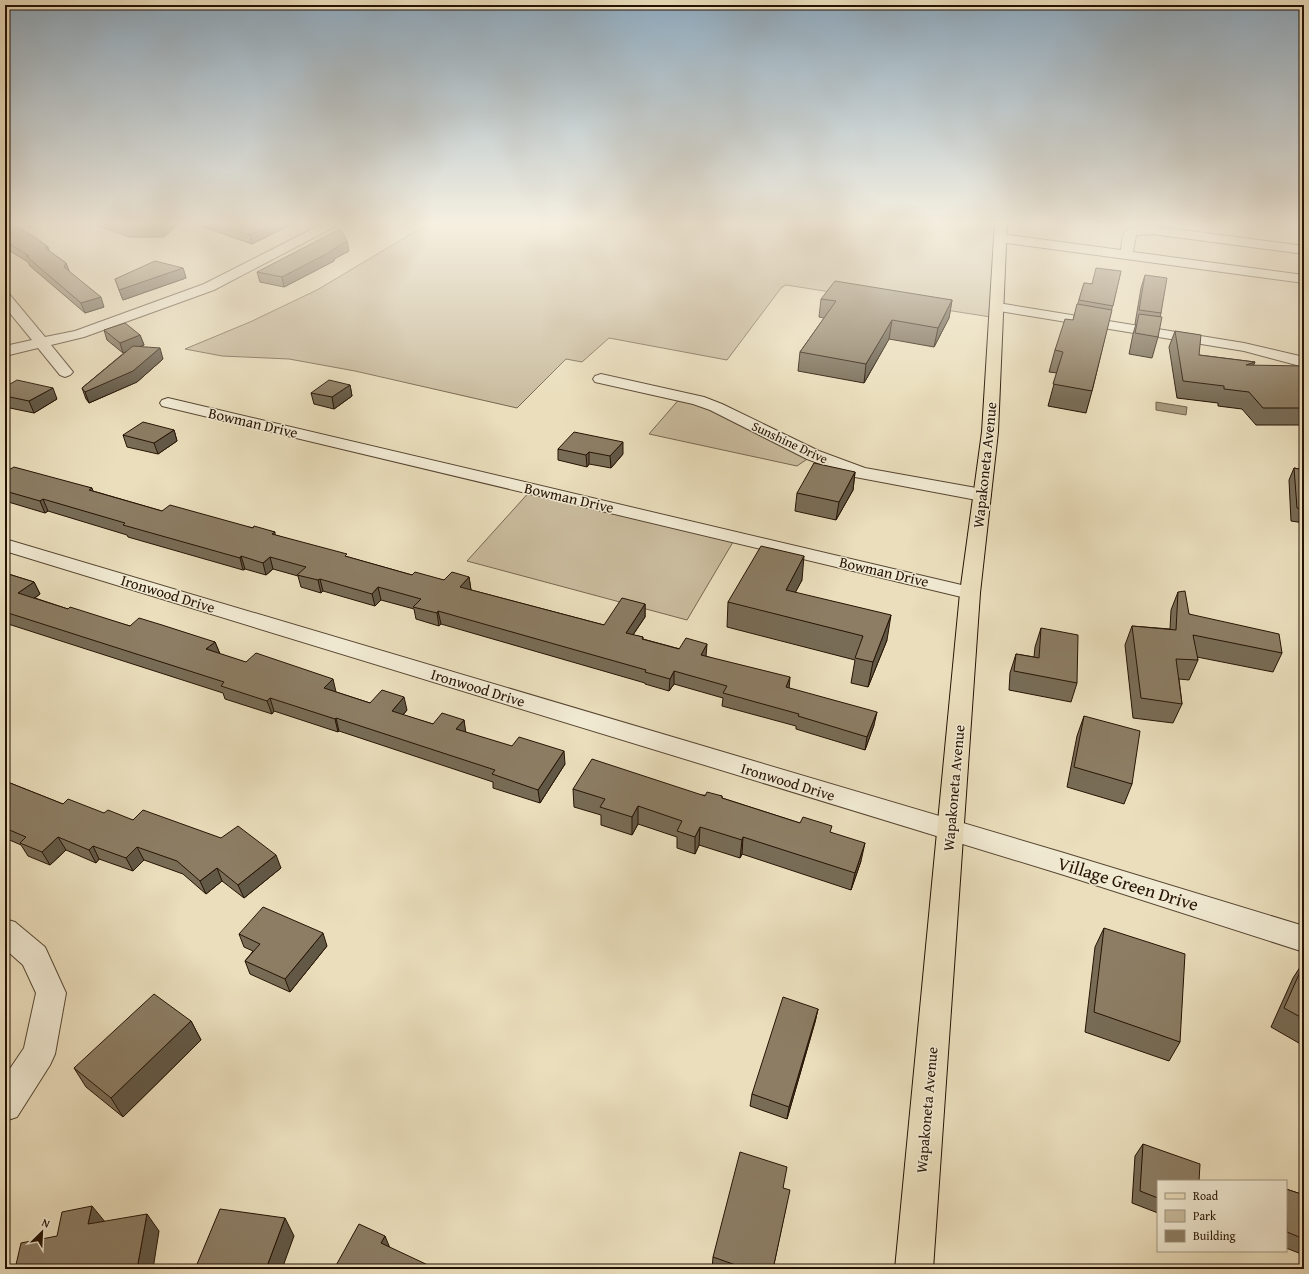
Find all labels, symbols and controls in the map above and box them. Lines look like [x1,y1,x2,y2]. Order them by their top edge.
street label: Wapakoneta Avenue [967,401,1002,529]
street label: Bowman Drive [206,402,300,443]
street label: Sunshine Drive [749,416,831,468]
street label: Bowman Drive [522,477,616,518]
street label: Bowman Drive [837,551,931,592]
street label: Ironwood Drive [119,569,218,618]
street label: Ironwood Drive [429,663,528,712]
street label: Wapakoneta Avenue [938,724,969,852]
street label: Ironwood Drive [739,757,838,806]
street label: Village Green Drive [1054,849,1202,918]
street label: Wapakoneta Avenue [911,1046,942,1174]
legend [1157,1180,1287,1252]
text: Road [1193,1187,1219,1204]
text: Park [1193,1207,1217,1224]
north arrow [22,1212,62,1252]
text: N [39,1214,53,1232]
text: Building [1193,1227,1236,1244]

